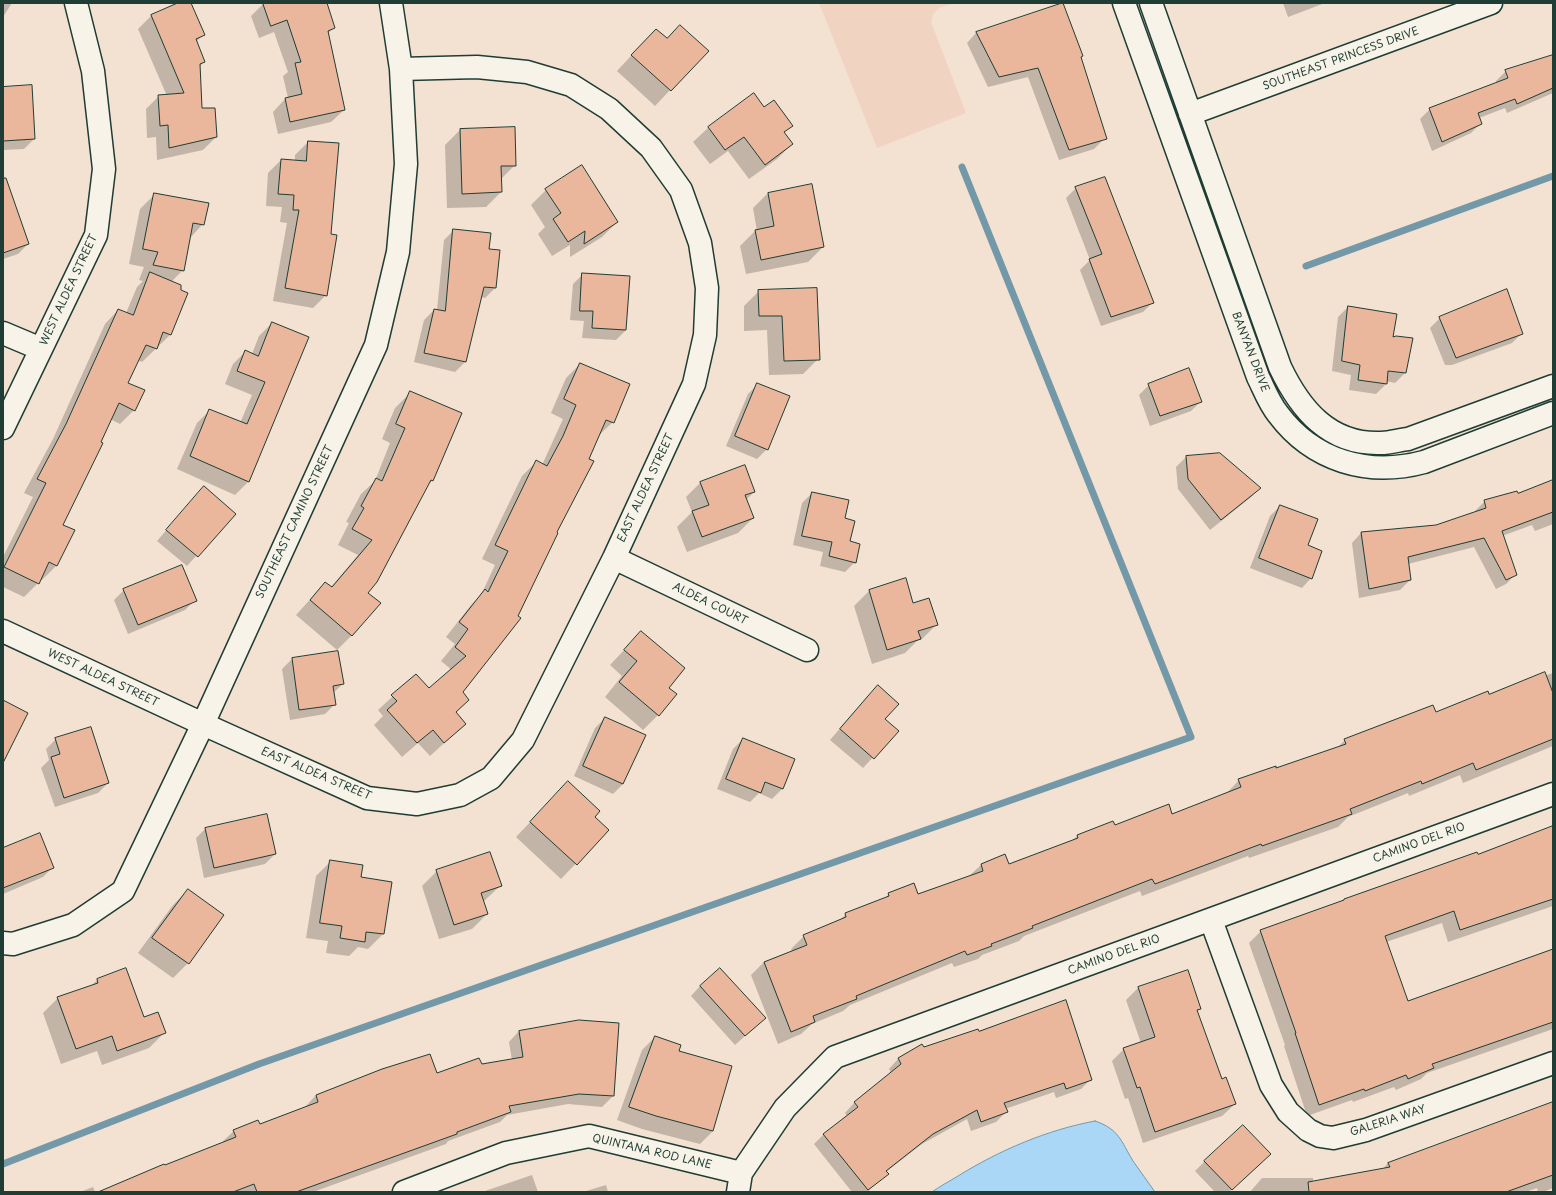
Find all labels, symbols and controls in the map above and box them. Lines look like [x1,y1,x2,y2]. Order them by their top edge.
street label: SOUTHEAST PRINCESS DRIVE [1261,25,1421,93]
street label: WEST ALDEA STREET [37,232,101,348]
street label: BANYAN DRIVE [1229,310,1271,394]
street label: EAST ALDEA STREET [615,432,677,544]
street label: SOUTHEAST CAMINO STREET [254,443,336,601]
street label: ALDEA COURT [670,580,750,628]
street label: WEST ALDEA STREET [45,646,161,710]
street label: EAST ALDEA STREET [259,745,373,803]
street label: CAMINO DEL RIO [1371,820,1467,866]
street label: CAMINO DEL RIO [1066,932,1162,978]
street label: GALERIA WAY [1349,1103,1427,1139]
street label: QUINTANA ROD LANE [591,1132,713,1172]

